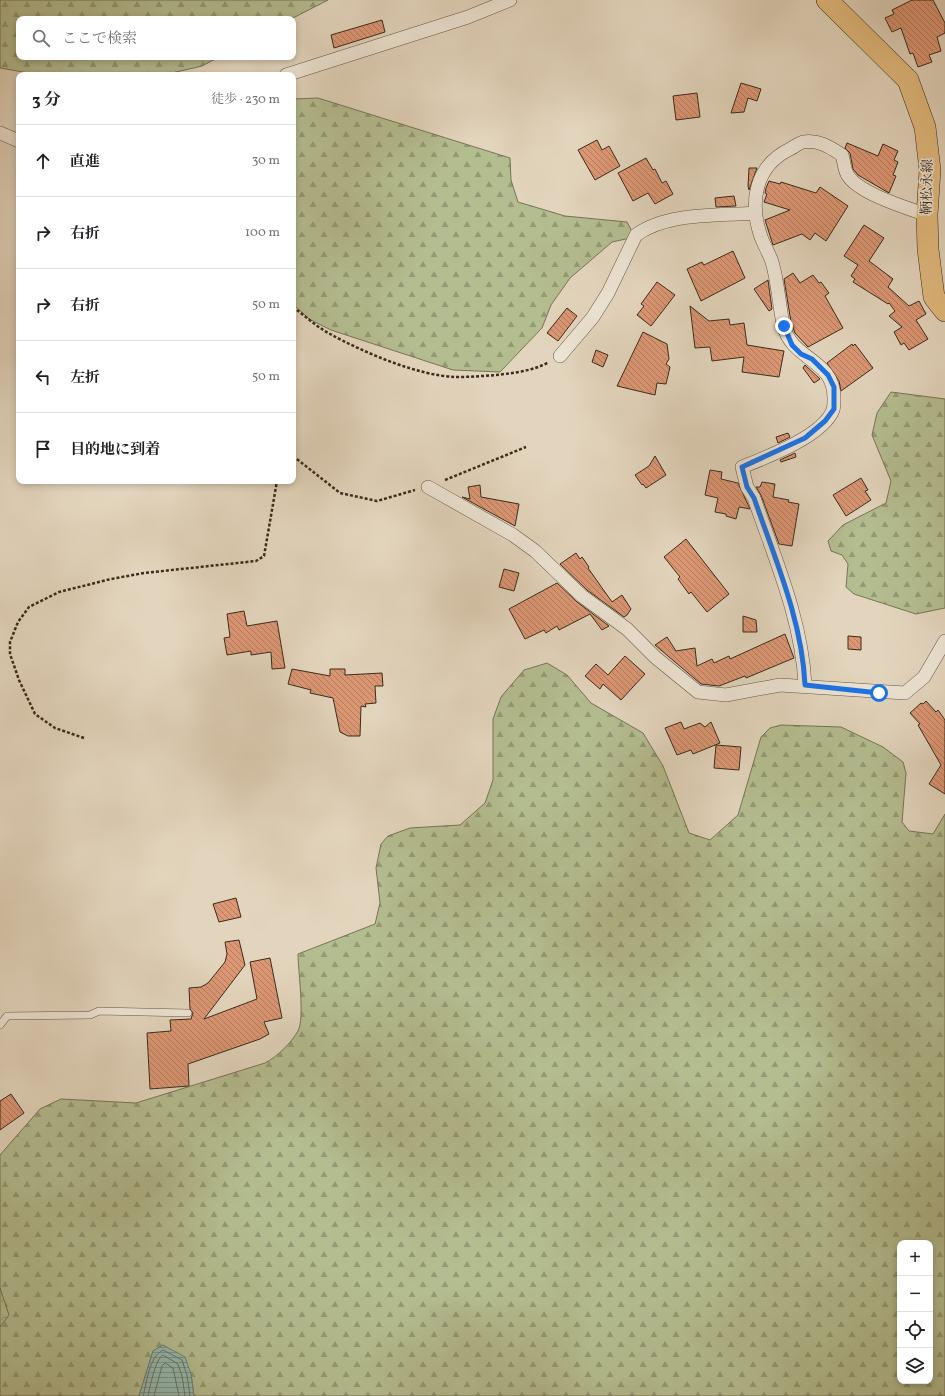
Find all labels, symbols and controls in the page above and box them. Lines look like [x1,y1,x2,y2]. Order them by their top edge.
search box [16,16,296,60]
icon: search [30,27,52,49]
text: ここで検索 [62,29,137,50]
text: 3 分 [32,89,61,112]
text: 徒歩 · 230 m [211,91,280,109]
icon: ahead [32,150,54,172]
text: 直進 [70,152,100,173]
text: 30 m [252,152,280,170]
street label: 鞆松永線 [918,159,938,215]
icon: right [32,222,54,244]
text: 右折 [70,224,100,245]
text: 100 m [245,224,280,242]
icon: right [32,294,54,316]
text: 右折 [70,296,100,317]
text: 50 m [252,296,280,314]
route end [775,317,793,335]
icon: left [32,366,54,388]
text: 左折 [70,368,100,389]
text: 50 m [252,368,280,386]
icon: arrive [32,438,54,460]
text: 目的地に到着 [70,440,160,461]
route start [870,684,888,702]
map controls [897,1240,933,1384]
button: + [897,1240,933,1276]
button: − [897,1276,933,1312]
button: locate [897,1312,933,1348]
button: layers [897,1348,933,1384]

